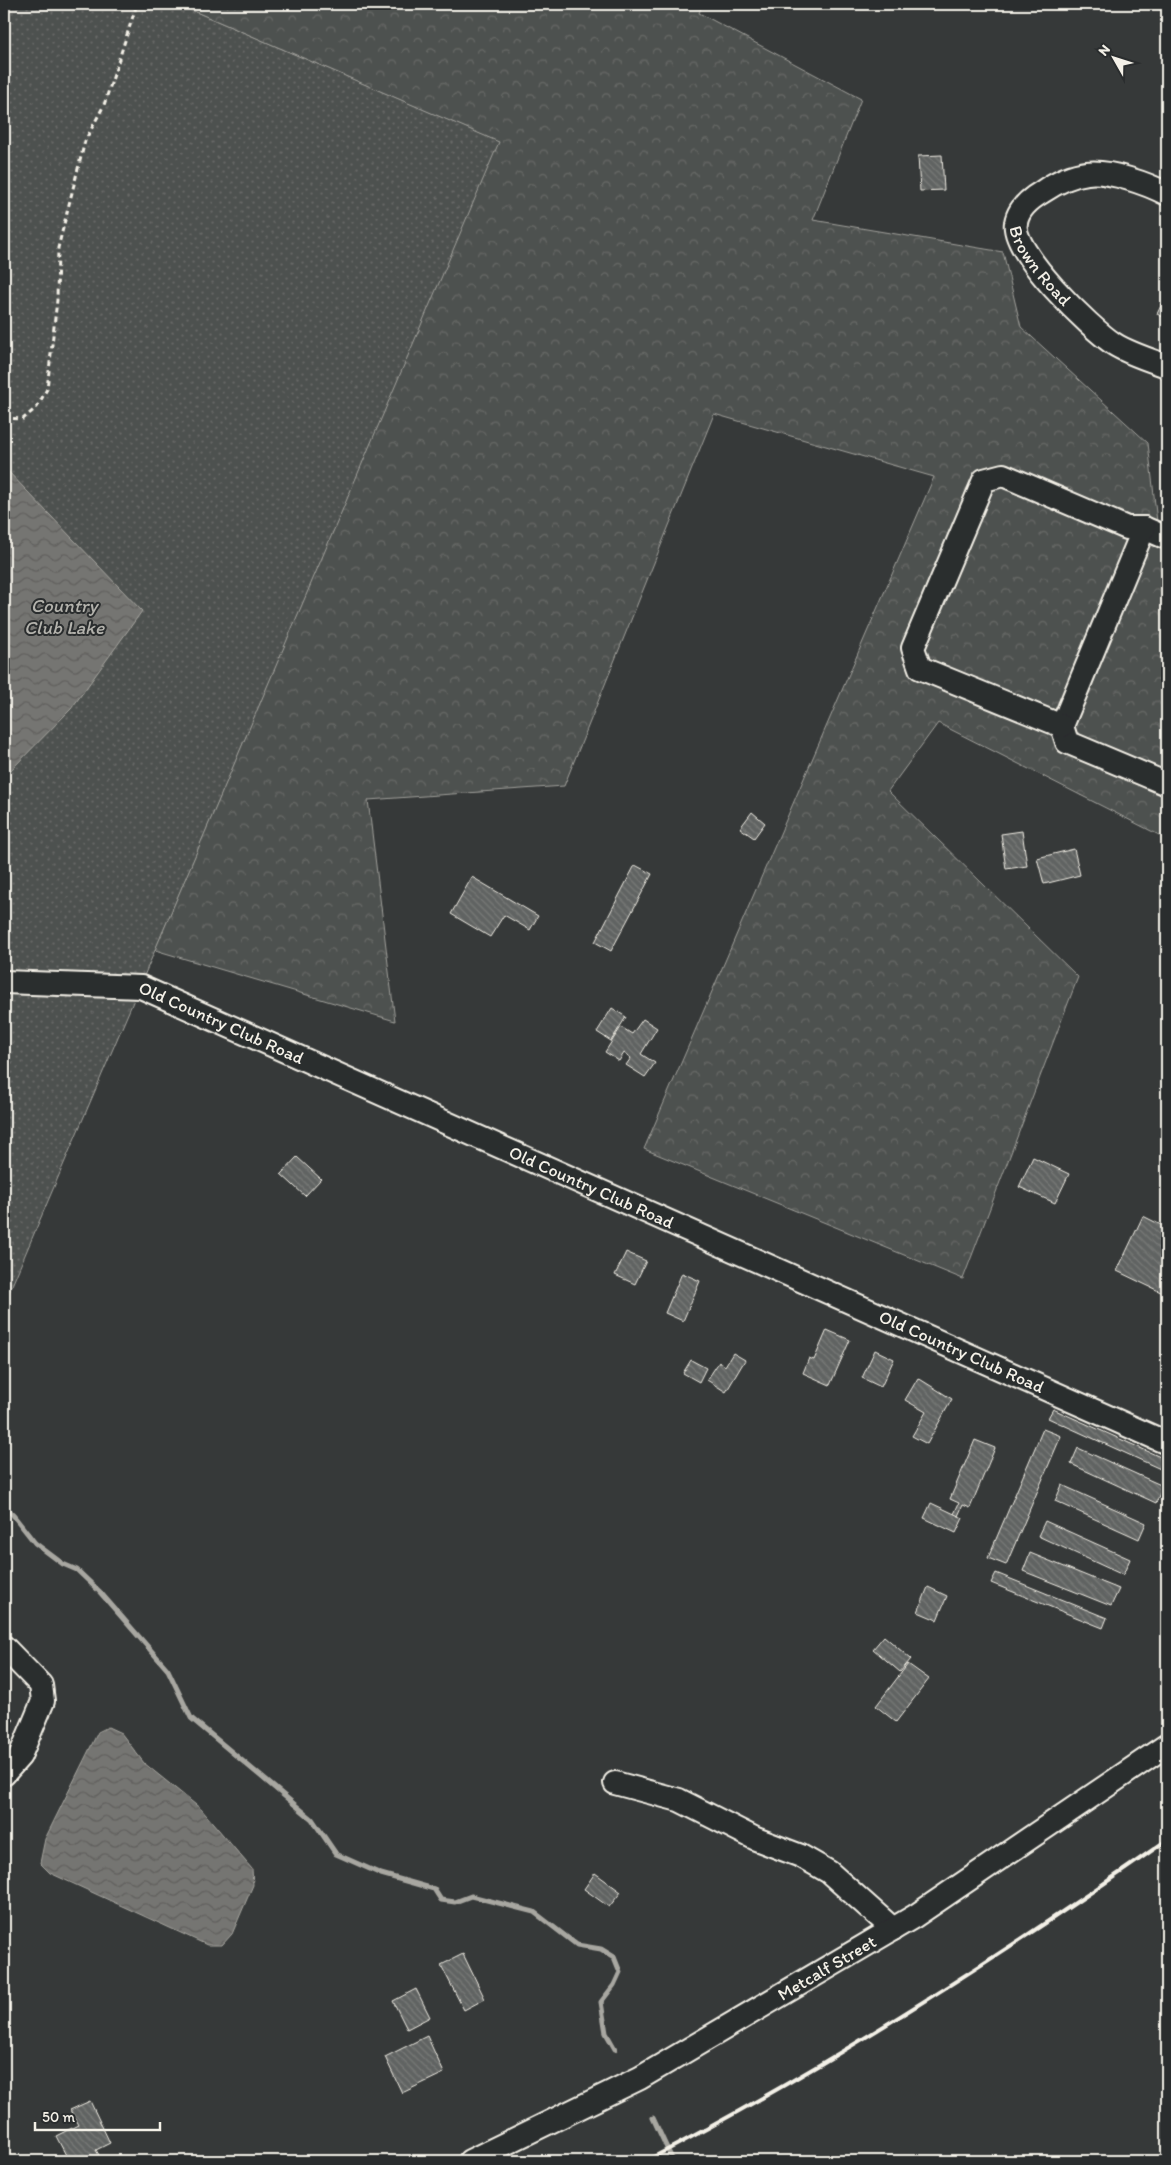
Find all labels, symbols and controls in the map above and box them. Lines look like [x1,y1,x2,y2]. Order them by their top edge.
north arrow [1088,32,1138,82]
text: N [1095,41,1114,59]
street label: Brown Road [1004,224,1076,311]
water label: Country Club Lake [24,594,105,639]
street label: Old Country Club Road [135,976,308,1069]
street label: Old Country Club Road [505,1141,678,1234]
street label: Old Country Club Road [876,1305,1048,1398]
street label: Metcalf Street [774,1930,880,2005]
scale bar [35,2100,160,2132]
text: 50 m [42,2108,75,2126]

